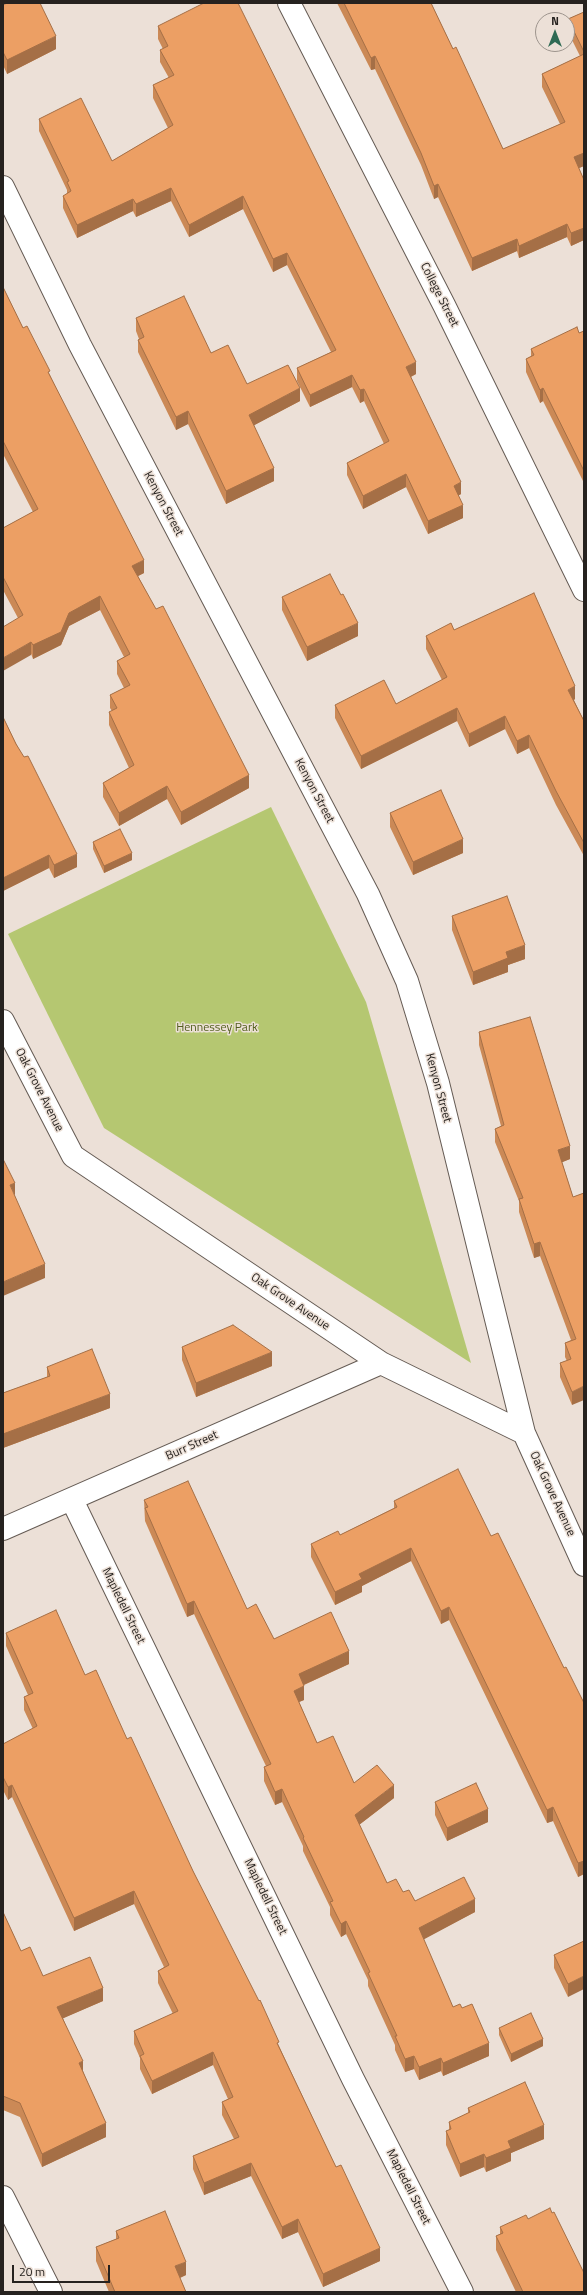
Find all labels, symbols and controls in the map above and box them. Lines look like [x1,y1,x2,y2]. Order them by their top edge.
north arrow [535,12,575,52]
text: N [551,13,559,29]
street label: College Street [417,260,461,330]
street label: Kenyon Street [140,469,186,539]
street label: Kenyon Street [291,756,337,826]
park label: Hennessey Park [176,1021,258,1035]
street label: Oak Grove Avenue [12,1046,66,1134]
street label: Kenyon Street [422,1052,454,1124]
street label: Oak Grove Avenue [248,1270,332,1334]
street label: Burr Street [164,1428,220,1464]
street label: Oak Grove Avenue [526,1449,578,1539]
street label: Mapledell Street [98,1566,148,1646]
street label: Mapledell Street [240,1857,290,1937]
street label: Mapledell Street [383,2147,433,2227]
scale bar [14,2257,112,2283]
text: 20 m [19,2262,45,2281]

